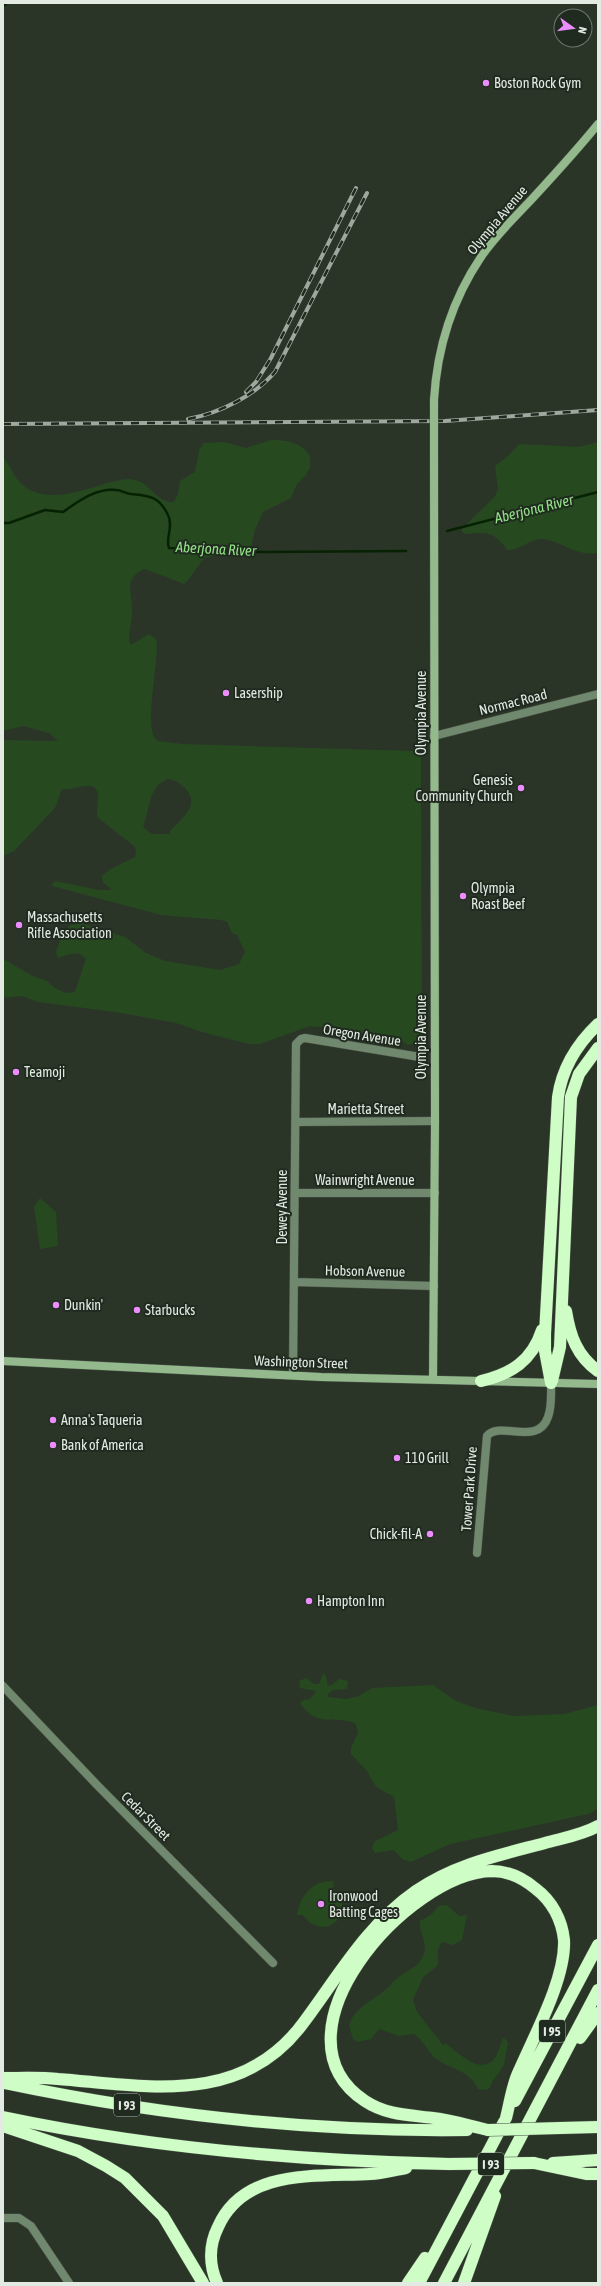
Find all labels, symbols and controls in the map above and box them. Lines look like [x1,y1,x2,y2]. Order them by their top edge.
north arrow [553,8,593,48]
text: N [576,26,589,35]
place label: Boston Rock Gym [494,75,581,91]
marker: Boston Rock Gym [481,78,491,88]
street label: Olympia Avenue [464,182,530,258]
water label: Aberjona River [492,490,576,527]
water label: Aberjona River [174,538,257,559]
street label: Olympia Avenue [413,671,429,755]
place label: Lasership [234,685,283,701]
street label: Normac Road [477,686,549,718]
marker: Lasership [221,688,231,698]
place label: Genesis Community Church [416,772,513,804]
marker: Genesis Community Church [516,783,526,793]
place label: Olympia Roast Beef [471,880,525,912]
marker: Olympia Roast Beef [458,891,468,901]
place label: Massachusetts Rifle Association [27,909,112,941]
marker: Massachusetts Rifle Association [14,920,24,930]
street label: Olympia Avenue [413,995,429,1079]
street label: Oregon Avenue [322,1021,402,1049]
place label: Teamoji [24,1064,65,1080]
marker: Teamoji [11,1067,21,1077]
street label: Marietta Street [328,1101,404,1117]
street label: Dewey Avenue [274,1170,290,1244]
street label: Wainwright Avenue [315,1172,415,1188]
street label: Hobson Avenue [325,1262,405,1280]
place label: Dunkin' [64,1297,103,1313]
marker: Dunkin' [51,1300,61,1310]
place label: Starbucks [145,1302,195,1318]
marker: Starbucks [132,1305,142,1315]
street label: Washington Street [254,1352,348,1372]
place label: Anna's Taqueria [61,1412,142,1428]
marker: Anna's Taqueria [48,1415,58,1425]
place label: Bank of America [61,1437,144,1453]
marker: Bank of America [48,1440,58,1450]
street label: Tower Park Drive [458,1446,480,1532]
place label: 110 Grill [405,1450,449,1466]
marker: 110 Grill [392,1453,402,1463]
place label: Chick-fil-A [370,1526,422,1542]
marker: Chick-fil-A [425,1529,435,1539]
place label: Hampton Inn [317,1593,385,1609]
marker: Hampton Inn [304,1596,314,1606]
street label: Cedar Street [118,1788,174,1844]
place label: Ironwood Batting Cages [329,1888,398,1920]
marker: Ironwood Batting Cages [316,1899,326,1909]
road number: I 95 [539,2020,565,2042]
road number: I 93 [114,2094,140,2116]
road number: I 93 [478,2153,504,2175]

